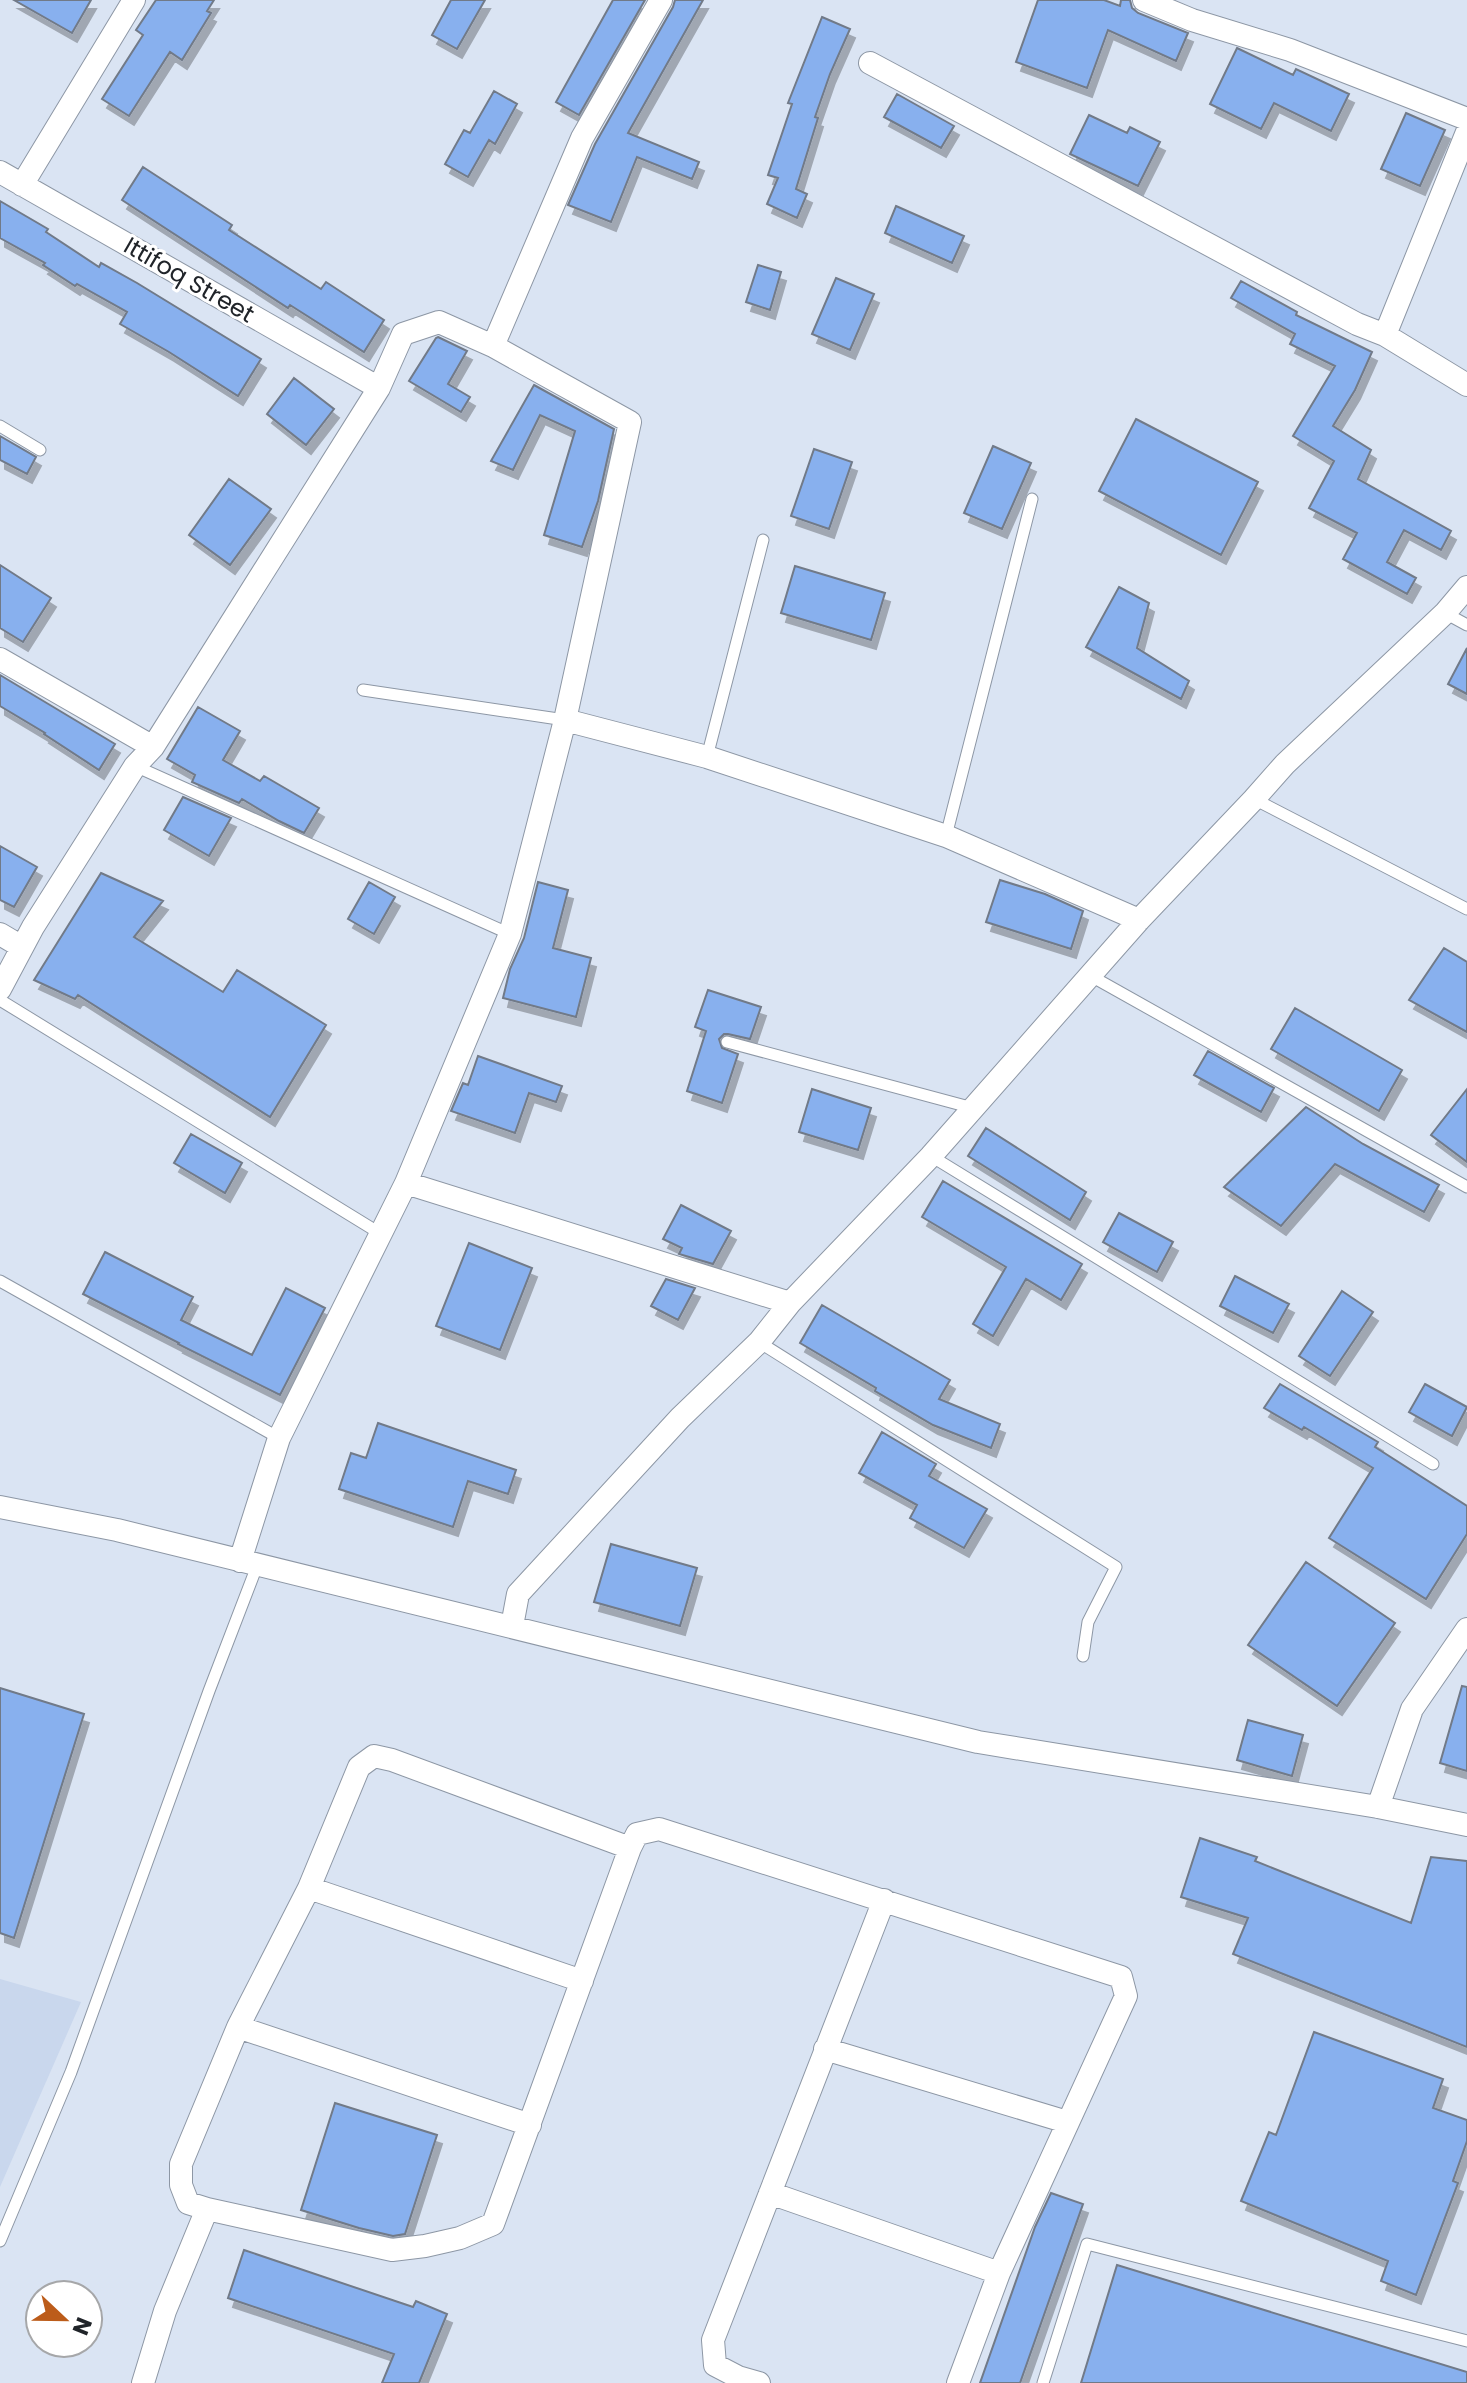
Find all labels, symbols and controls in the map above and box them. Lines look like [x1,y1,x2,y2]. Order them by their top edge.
street label: Ittifoq Street [118,229,260,330]
north arrow [24,2279,104,2359]
text: N [65,2313,100,2340]

